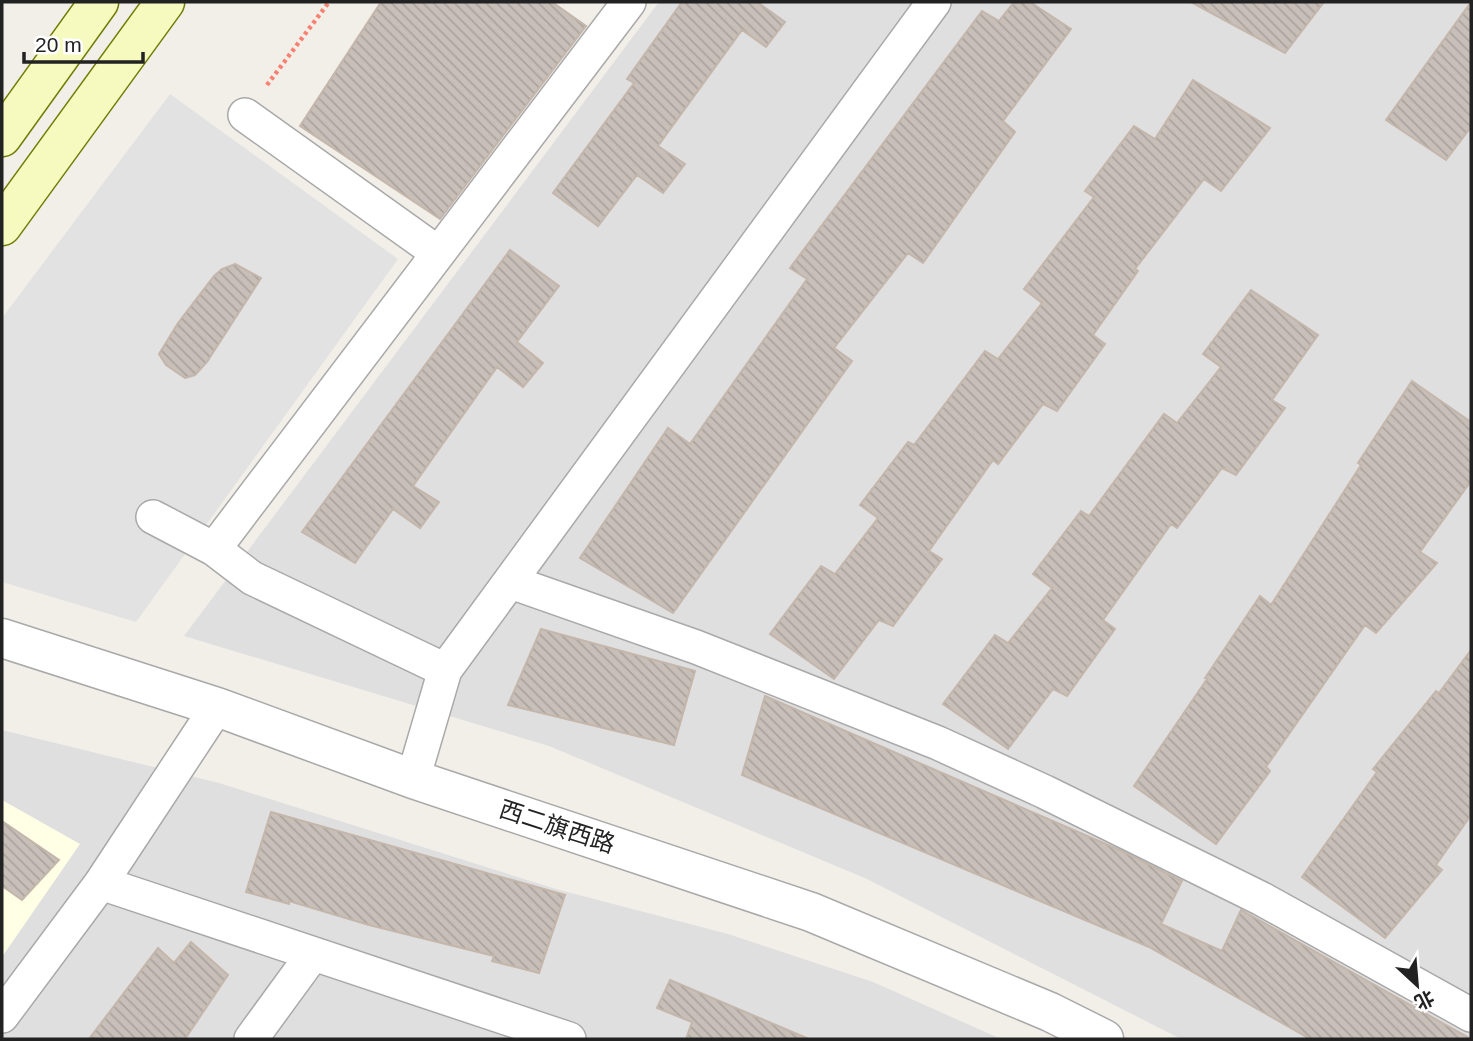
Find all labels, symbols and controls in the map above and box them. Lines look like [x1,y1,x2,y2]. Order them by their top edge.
scale bar [24,21,144,65]
text: 20 m [35,33,82,56]
street label: 西二旗西路 [496,795,618,858]
north arrow [1382,950,1452,1020]
text: 北 [1411,986,1437,1013]

